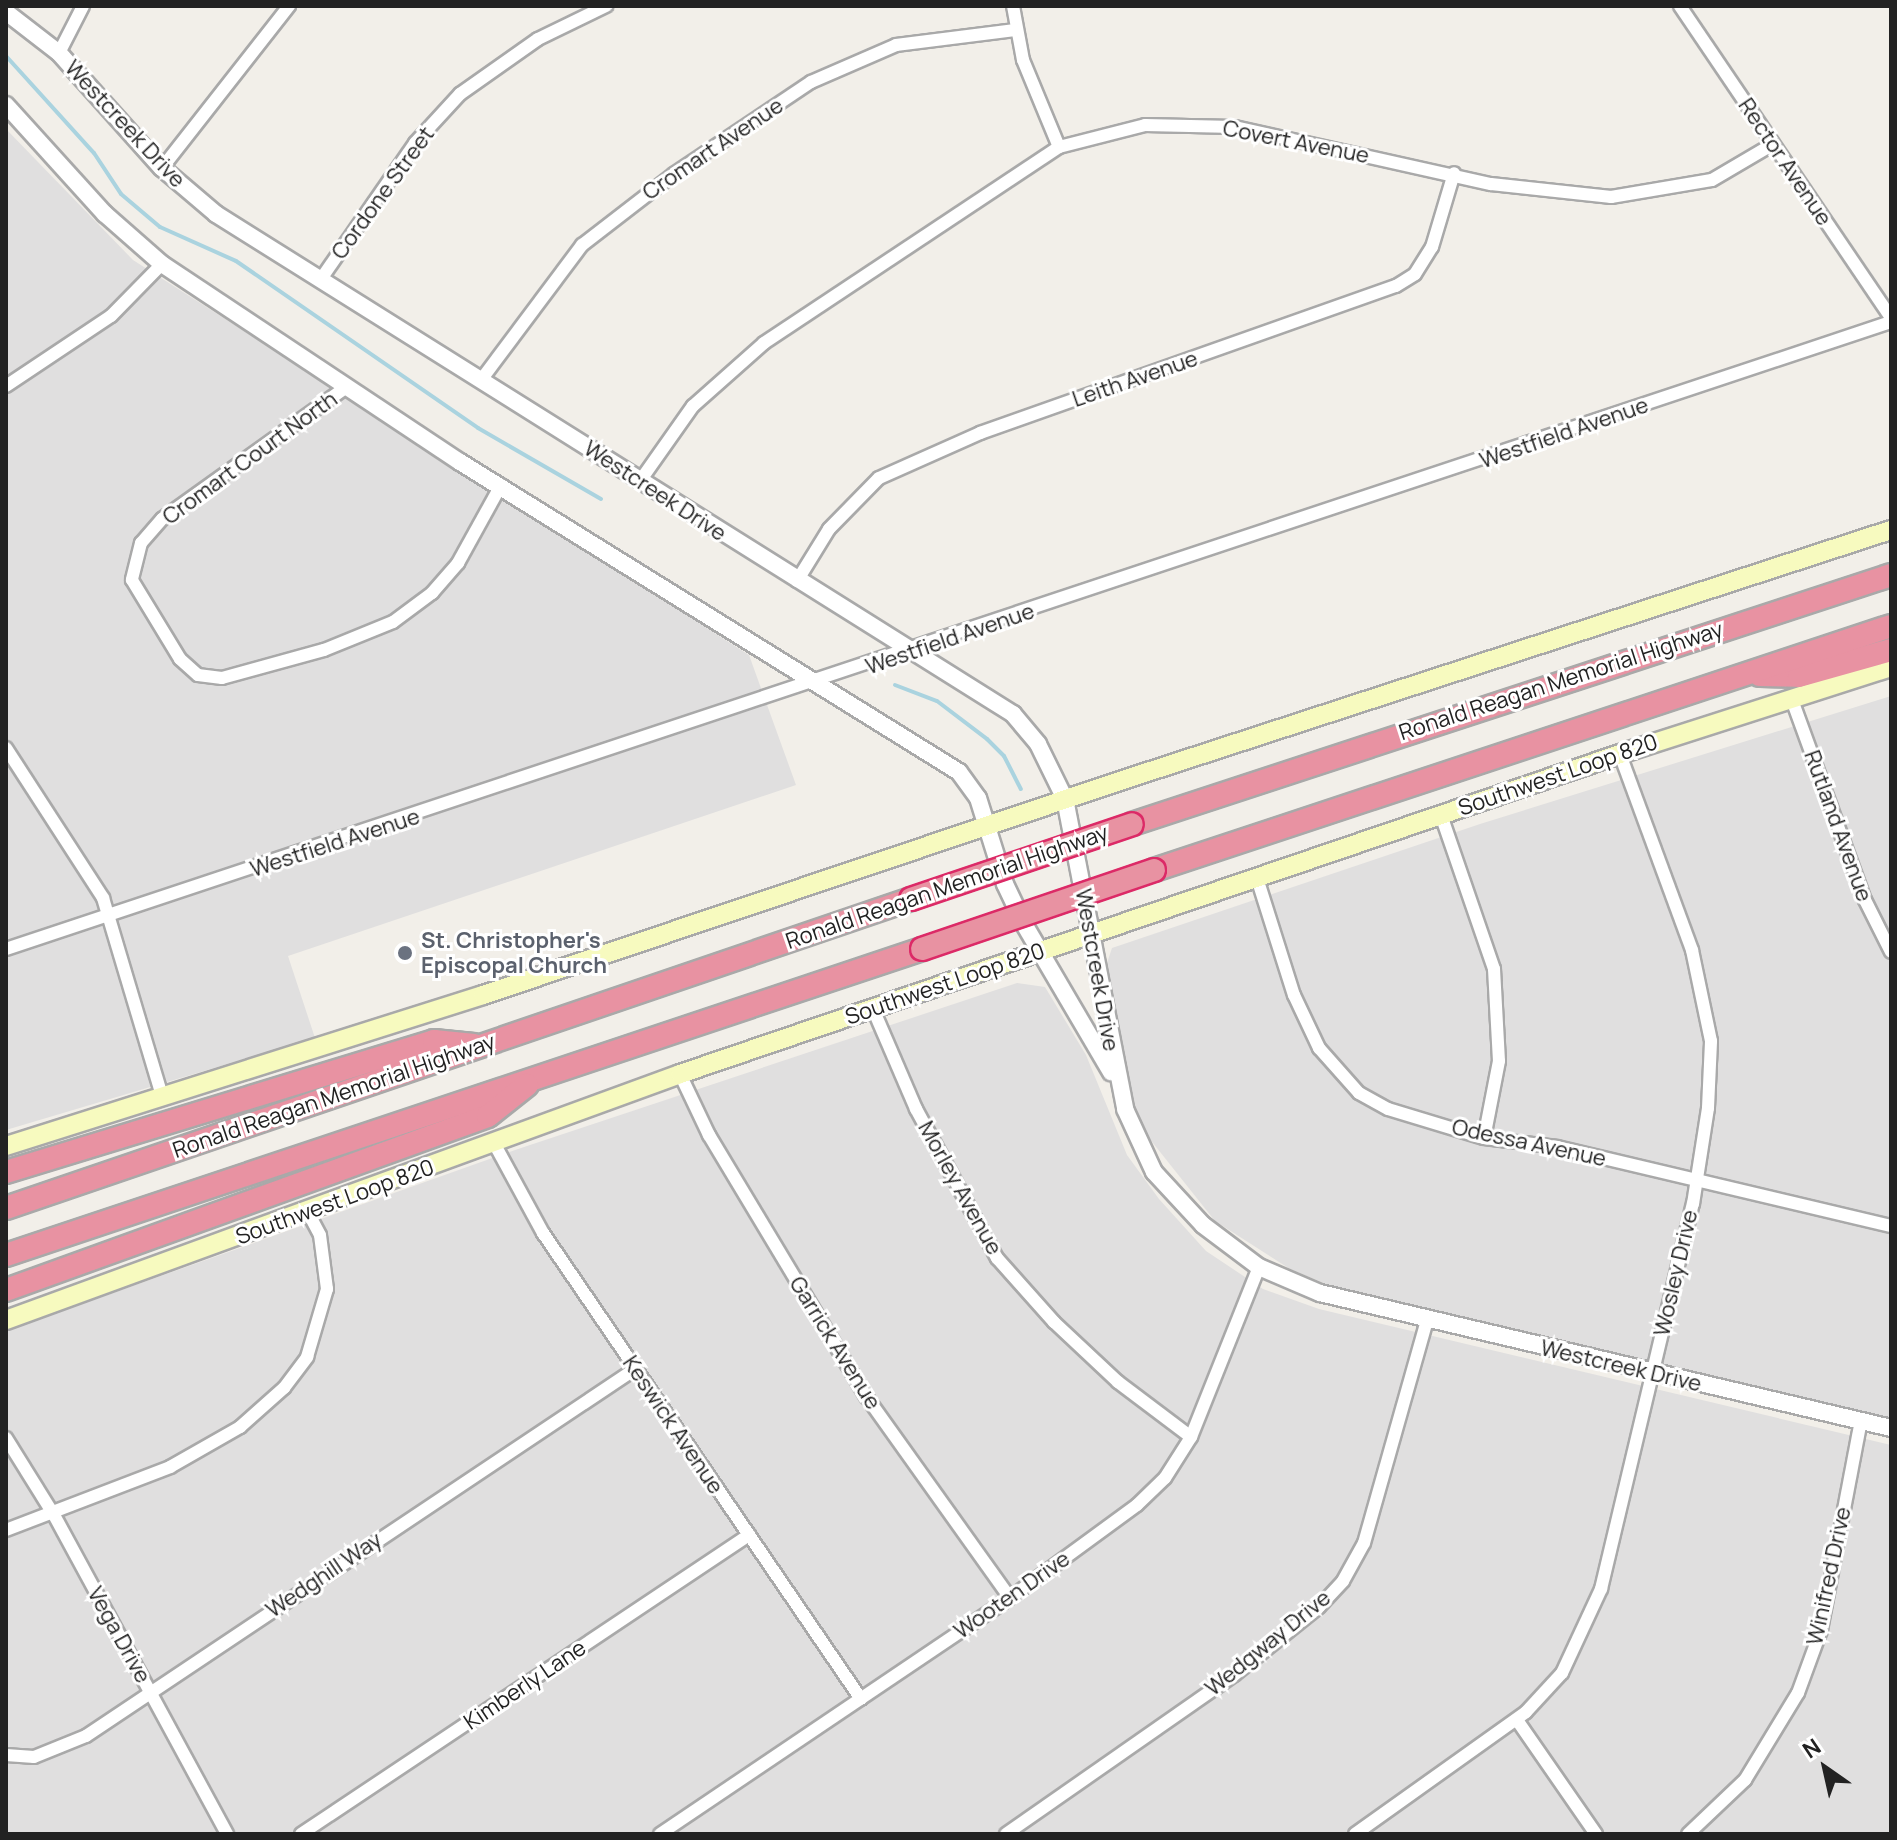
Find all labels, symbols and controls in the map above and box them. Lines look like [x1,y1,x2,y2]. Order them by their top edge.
street label: Westcreek Drive [59,55,191,193]
street label: Cromart Avenue [638,92,788,206]
street label: Rector Avenue [1733,93,1837,231]
street label: Covert Avenue [1221,115,1371,169]
street label: Cordone Street [326,122,440,264]
street label: Leith Avenue [1069,345,1201,413]
street label: Cromart Court North [158,386,342,530]
street label: Westfield Avenue [1476,392,1652,474]
street label: Westcreek Drive [579,435,731,547]
street label: Westfield Avenue [862,598,1038,680]
street label: Ronald Reagan Memorial Highway [1396,616,1726,746]
street label: Southwest Loop 820 [1455,728,1661,822]
street label: Rutland Avenue [1798,747,1878,905]
street label: Westfield Avenue [247,803,423,883]
street label: Ronald Reagan Memorial Highway [782,819,1112,955]
street label: Westcreek Drive [1070,887,1124,1053]
place label: St. Christopher's Episcopal Church [421,927,607,978]
street label: Southwest Loop 820 [842,937,1048,1031]
marker: St. Christopher's Episcopal Church [396,944,414,962]
street label: Ronald Reagan Memorial Highway [169,1028,499,1164]
street label: Odessa Avenue [1450,1114,1608,1172]
street label: Morley Avenue [912,1117,1008,1259]
street label: Southwest Loop 820 [232,1154,438,1250]
street label: Wosley Drive [1649,1207,1703,1339]
street label: Garrick Avenue [784,1272,886,1414]
street label: Westcreek Drive [1538,1335,1704,1397]
street label: Keswick Avenue [617,1351,729,1499]
street label: Winifred Drive [1801,1504,1857,1648]
street label: Wedghill Way [261,1527,387,1623]
street label: Wooten Drive [949,1545,1075,1645]
street label: Vega Drive [82,1582,156,1688]
street label: Wedgway Drive [1200,1584,1336,1702]
street label: Kimberly Lane [459,1635,591,1735]
north arrow [1785,1728,1865,1808]
text: N [1797,1731,1827,1765]

